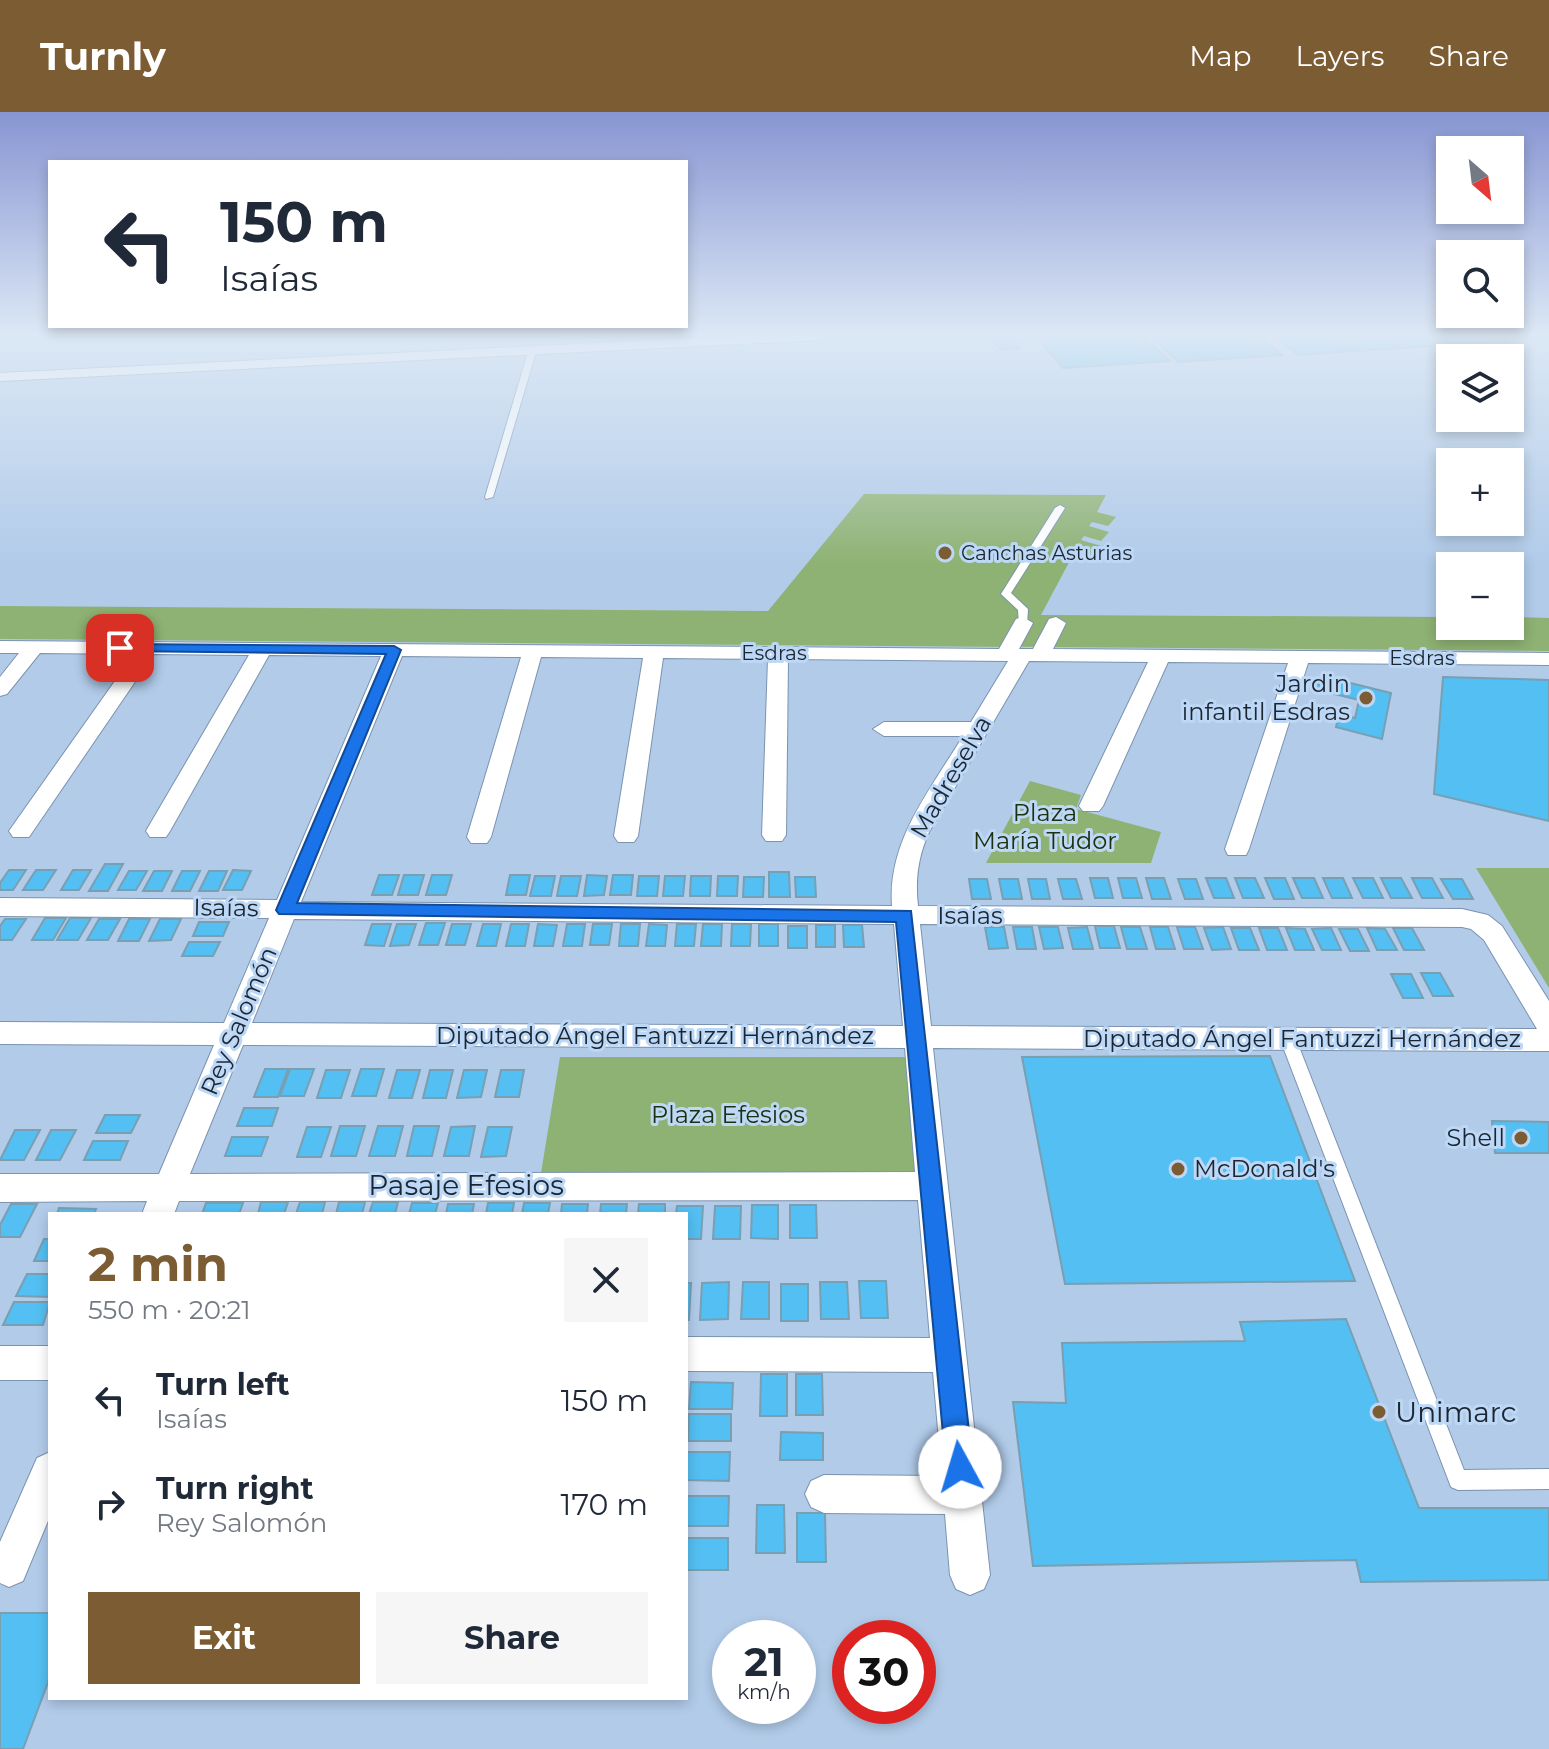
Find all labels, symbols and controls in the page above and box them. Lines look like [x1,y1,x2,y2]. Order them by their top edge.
text: Turnly [40,33,166,80]
text: Map [1189,39,1252,73]
text: Layers [1296,39,1385,73]
text: Share [1429,39,1509,73]
north arrow [1436,136,1524,224]
map controls [1436,136,1524,640]
text: 150 m [220,188,388,256]
icon: left [88,192,192,296]
button: search [1436,240,1524,328]
text: Isaías [220,256,318,300]
button: layers [1436,344,1524,432]
button: + [1436,448,1524,536]
place label: Canchas Asturias [961,541,1132,565]
marker: Canchas Asturias [936,544,954,562]
button: − [1436,552,1524,640]
pin [86,614,154,682]
icon: arrive [98,626,142,670]
street label: Esdras [741,641,807,665]
street label: Esdras [1389,646,1455,670]
place label: Jardin infantil Esdras [1182,669,1350,726]
marker: Jardin infantil Esdras [1357,689,1375,707]
street label: Madreselva [904,710,997,843]
park label: Plaza María Tudor [973,798,1117,855]
street label: Isaías [193,892,259,923]
street label: Isaías [937,901,1003,930]
street label: Rey Salomón [194,942,283,1099]
street label: Diputado Ángel Fantuzzi Hernández [436,1021,874,1050]
street label: Diputado Ángel Fantuzzi Hernández [1083,1024,1521,1053]
park label: Plaza Efesios [651,1100,805,1129]
place label: Shell [1447,1123,1505,1152]
marker: Shell [1512,1129,1530,1147]
place label: McDonald's [1194,1154,1335,1183]
marker: McDonald's [1169,1160,1187,1178]
street label: Pasaje Efesios [368,1168,564,1202]
text: 2 min [88,1235,228,1293]
button: close [564,1238,648,1322]
text: 550 m · 20:21 [88,1294,251,1326]
text: Turn left [156,1366,289,1403]
icon: left [88,1378,132,1422]
text: 150 m [561,1382,648,1419]
place label: Unimarc [1395,1395,1517,1429]
text: Isaías [156,1403,227,1435]
marker: Unimarc [1370,1403,1388,1421]
position arrow [918,1425,1002,1509]
text: Turn right [156,1470,313,1507]
icon: right [88,1482,132,1526]
text: 170 m [561,1486,648,1523]
text: Rey Salomón [156,1507,327,1539]
button: Exit [88,1592,360,1684]
button: Share [376,1592,648,1684]
speed limit sign: 30 [832,1620,936,1724]
text: 21 [744,1637,784,1686]
text: km/h [737,1680,791,1704]

